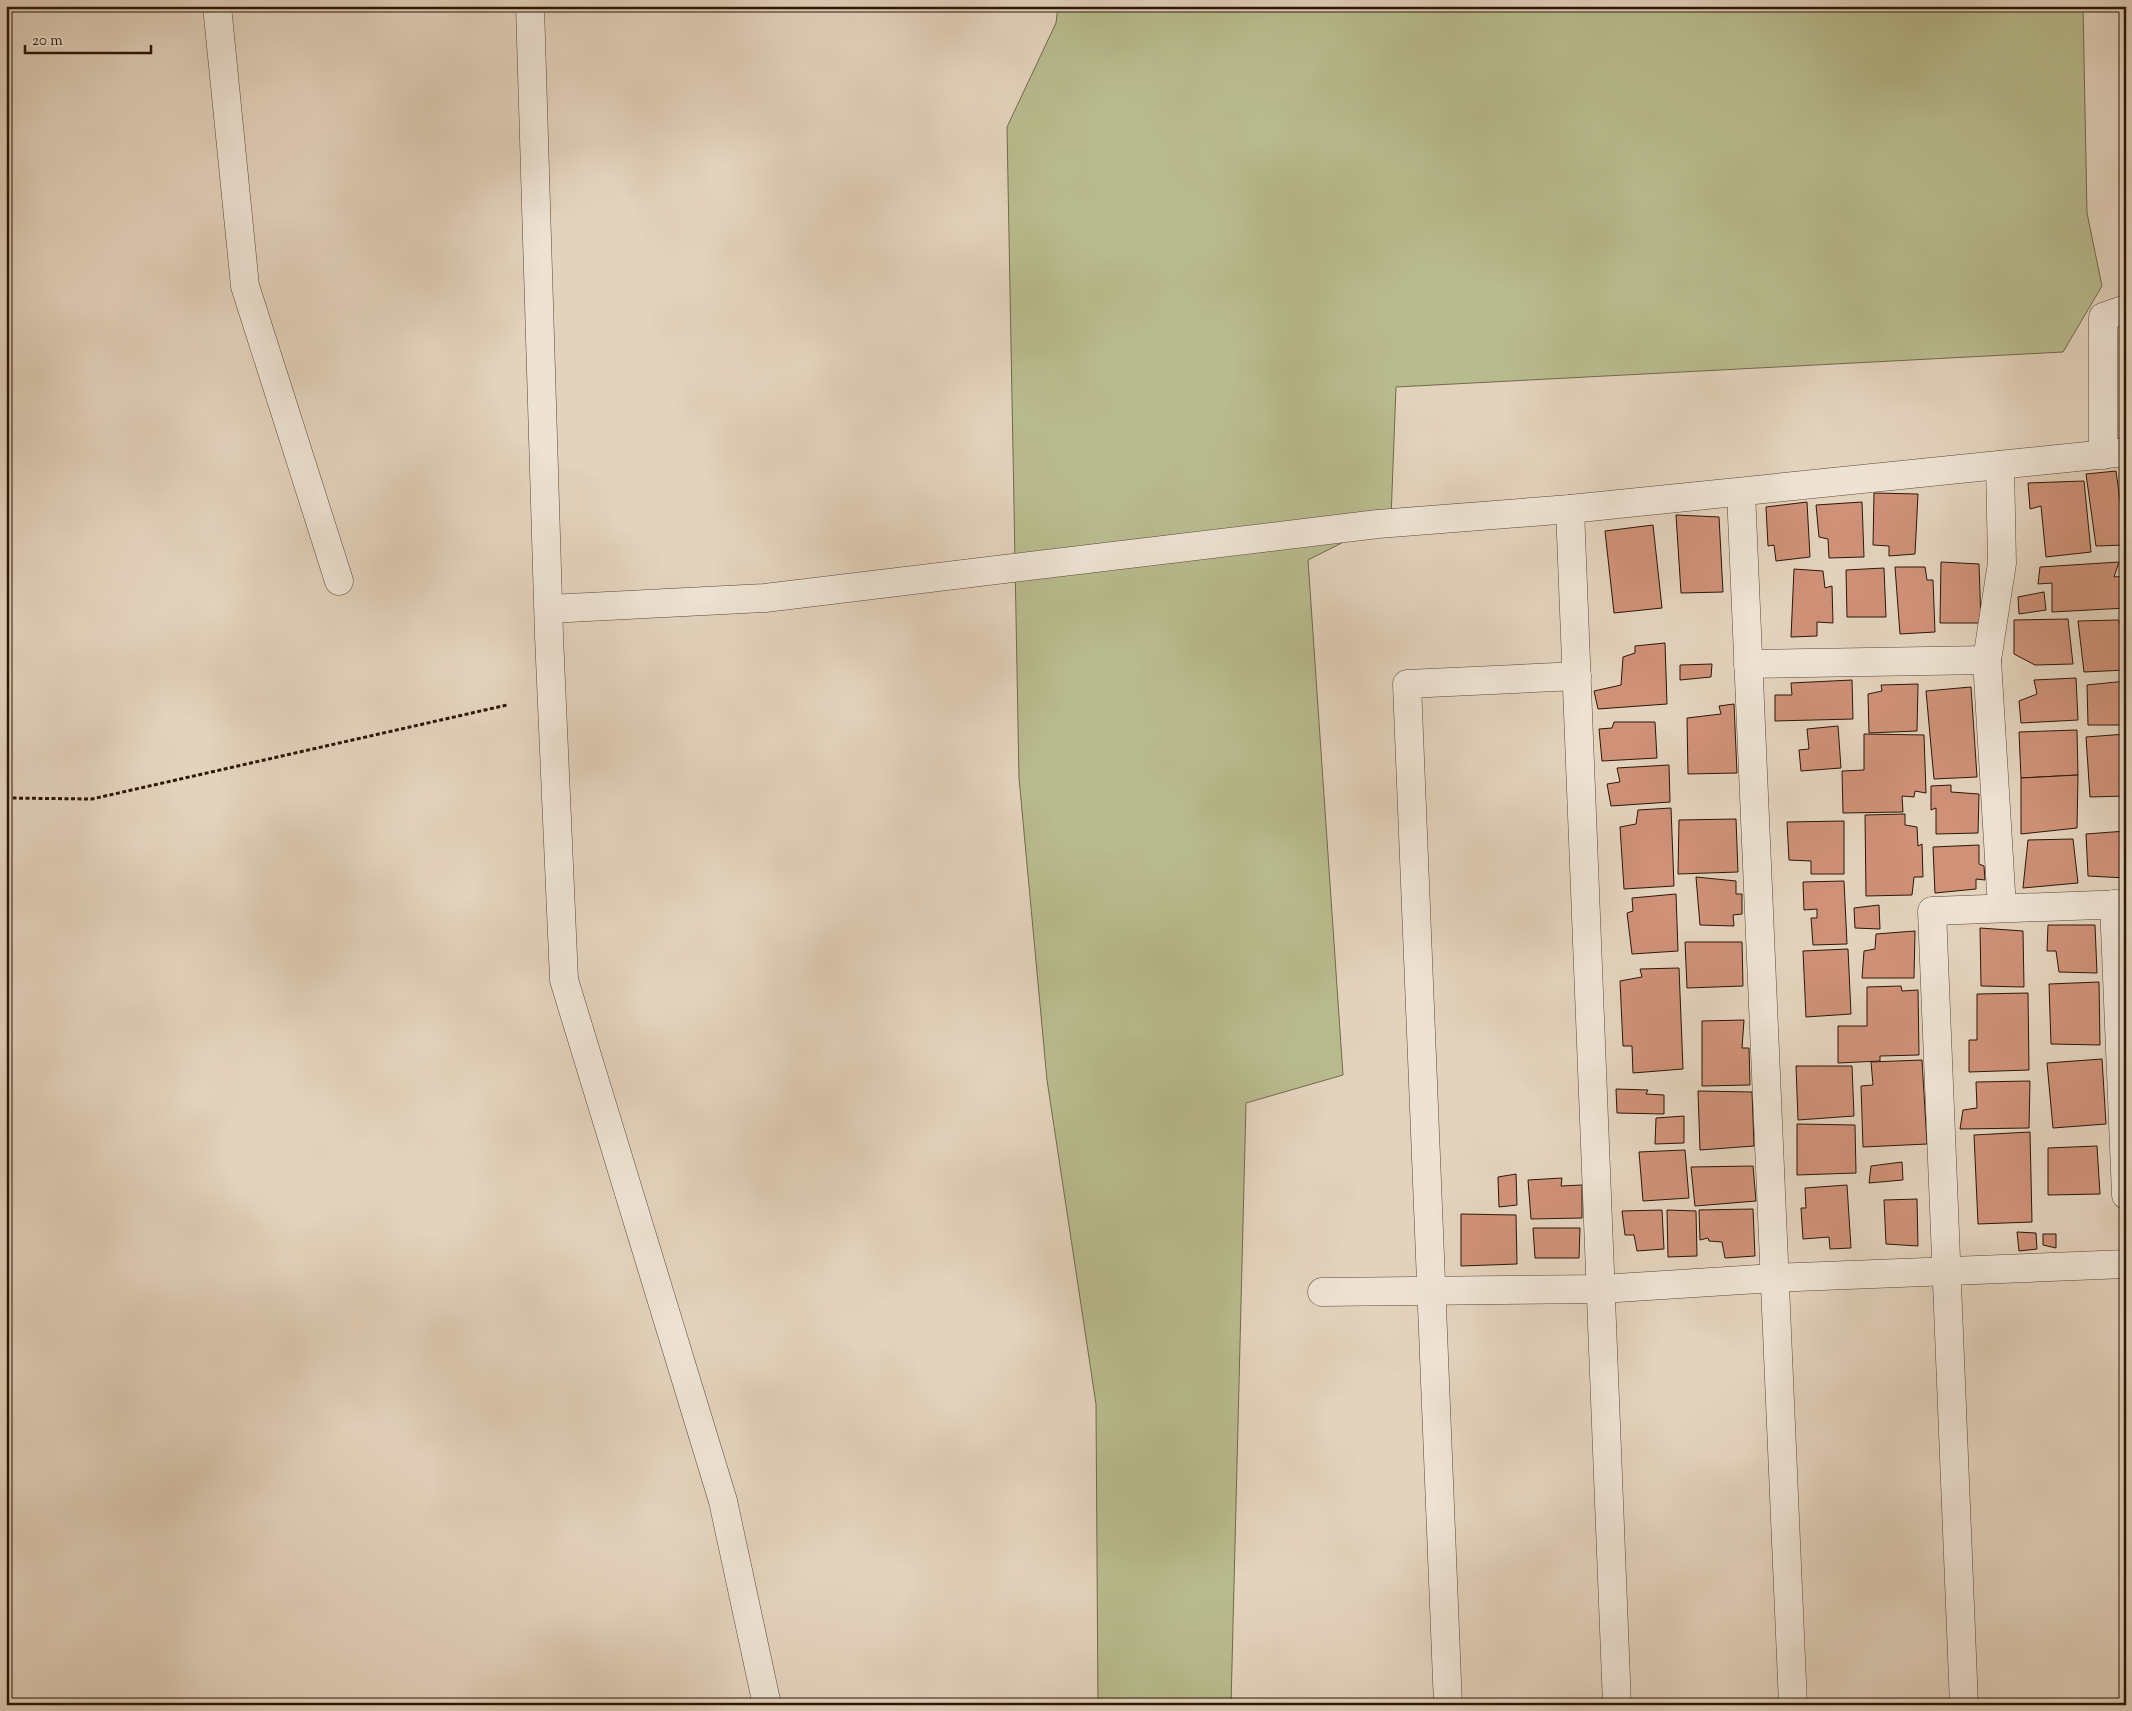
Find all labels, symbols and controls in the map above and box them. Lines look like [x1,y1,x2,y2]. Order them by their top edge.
scale bar [25,22,151,54]
text: 20 m [32,31,63,52]

